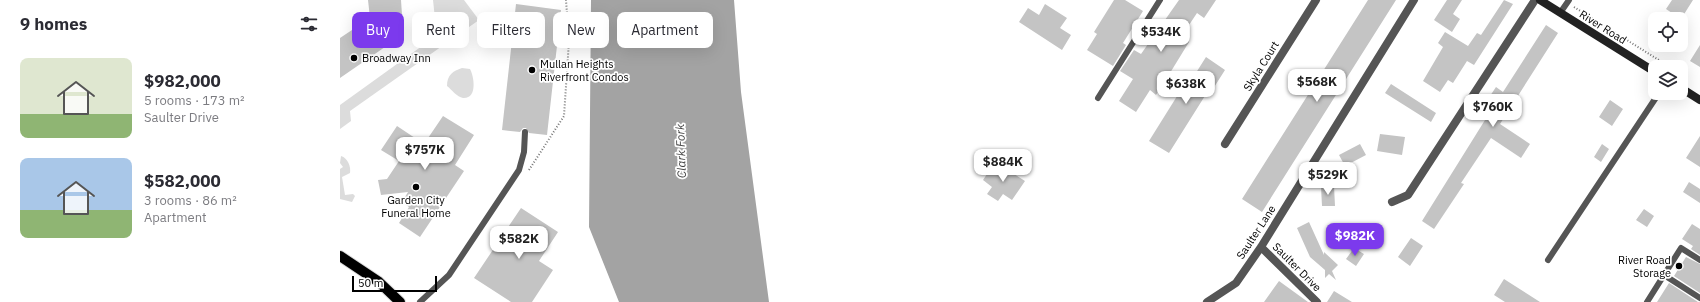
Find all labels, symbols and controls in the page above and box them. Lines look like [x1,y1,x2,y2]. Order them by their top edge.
street label: River Road [1577,7,1629,47]
chip: Buy [352,12,404,48]
chip: Rent [412,12,469,48]
chip: Filters [477,12,545,48]
chip: New [553,12,609,48]
chip: Apartment [617,12,713,48]
map controls [1648,12,1688,100]
button: locate [1648,12,1688,52]
text: 9 homes [20,13,87,35]
icon: filters [298,13,320,35]
pin: $534K [1133,19,1189,53]
text: $534K [1141,23,1181,40]
street label: Skyla Court [1240,38,1282,94]
place label: Broadway Inn [362,51,431,65]
marker: Broadway Inn [349,53,359,63]
place label: Mullan Heights Riverfront Condos [540,57,629,84]
button: layers [1648,60,1688,100]
marker: Mullan Heights Riverfront Condos [527,65,537,75]
pin: $568K [1289,69,1345,103]
text: $982,000 [144,70,221,92]
pin: $638K [1158,71,1214,105]
text: $568K [1297,73,1337,90]
icon: home [52,74,100,122]
text: $638K [1166,75,1206,92]
text: 5 rooms · 173 m² [144,92,245,109]
pin: $760K [1465,94,1521,128]
text: $760K [1473,98,1513,115]
text: Saulter Drive [144,109,219,126]
water label: Clark Fork [672,123,689,178]
pin: $757K [397,137,453,171]
text: $757K [405,141,445,158]
pin: $884K [975,149,1031,183]
text: $884K [983,153,1023,170]
pin: $529K [1300,162,1356,196]
text: $529K [1308,166,1348,183]
text: $582,000 [144,170,221,192]
icon: home [52,174,100,222]
marker: Garden City Funeral Home [411,182,421,192]
text: 3 rooms · 86 m² [144,192,237,209]
place label: Garden City Funeral Home [381,193,451,220]
street label: Saulter Lane [1233,202,1279,262]
text: Apartment [144,209,207,226]
pin: $982K [1327,223,1383,257]
pin: $582K [491,226,547,260]
text: $982K [1335,227,1375,244]
text: $582K [499,230,539,247]
street label: Saulter Drive [1270,240,1324,294]
place label: River Road Storage [1618,253,1671,280]
marker: River Road Storage [1674,261,1684,271]
scale bar [352,274,437,293]
text: 50 m [358,276,383,290]

